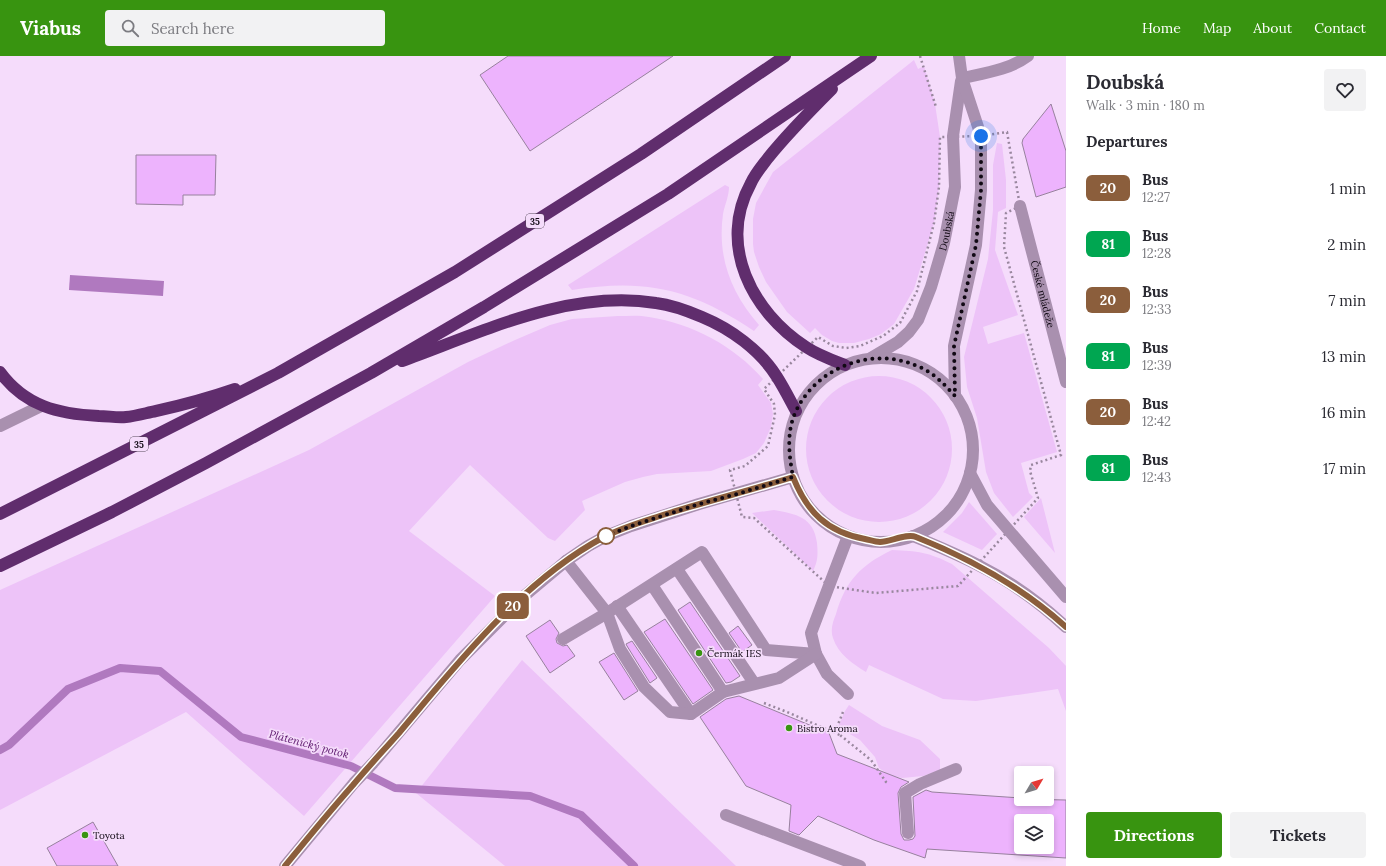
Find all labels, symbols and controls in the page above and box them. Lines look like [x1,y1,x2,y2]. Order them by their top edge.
search box [105,10,385,46]
text: Viabus [20,16,81,40]
icon: search [119,17,141,39]
text: Search here [151,19,234,38]
text: Home [1142,19,1181,37]
text: Map [1203,19,1231,37]
text: About [1253,19,1292,37]
text: Contact [1314,19,1366,37]
button: heart [1324,69,1366,111]
text: Doubská [1086,70,1164,94]
text: Walk · 3 min · 180 m [1086,97,1205,114]
your location [971,126,991,146]
text: Departures [1086,132,1167,151]
text: Bus [1142,170,1168,189]
text: 20 [1100,179,1116,197]
text: 1 min [1330,179,1366,198]
text: 12:27 [1142,189,1170,206]
street label: Doubská [936,210,957,252]
road number: 35 [526,214,544,228]
text: Bus [1142,226,1168,245]
text: 81 [1101,235,1115,253]
text: 2 min [1327,235,1366,254]
text: 12:28 [1142,245,1171,262]
street label: České mládeže [1028,259,1058,330]
text: Bus [1142,282,1168,301]
text: 20 [1100,291,1116,309]
text: 7 min [1328,291,1366,310]
text: 12:33 [1142,301,1171,318]
text: Bus [1142,338,1168,357]
text: 81 [1101,347,1115,365]
text: 13 min [1322,347,1366,366]
text: 12:39 [1142,357,1172,374]
text: Bus [1142,394,1168,413]
text: 20 [1100,403,1116,421]
text: 16 min [1321,403,1366,422]
text: 12:42 [1142,413,1171,430]
road number: 35 [130,437,148,451]
text: Bus [1142,450,1168,469]
text: 81 [1101,459,1115,477]
text: 17 min [1323,459,1366,478]
text: 12:43 [1142,469,1171,486]
unlabelled marker [597,527,615,545]
line badge: 20 [495,593,531,619]
text: 20 [505,597,521,615]
place label: Čermák IES [707,647,761,660]
marker: Čermák IES [694,648,704,658]
place label: Bistro Aroma [797,722,858,735]
marker: Bistro Aroma [784,723,794,733]
water label: Plátenický potok [267,727,351,761]
north arrow [1014,766,1054,806]
map controls [1014,766,1054,854]
button: Directions [1086,812,1222,858]
button: Tickets [1230,812,1366,858]
button: layers [1014,814,1054,854]
place label: Toyota [93,829,125,842]
marker: Toyota [80,830,90,840]

